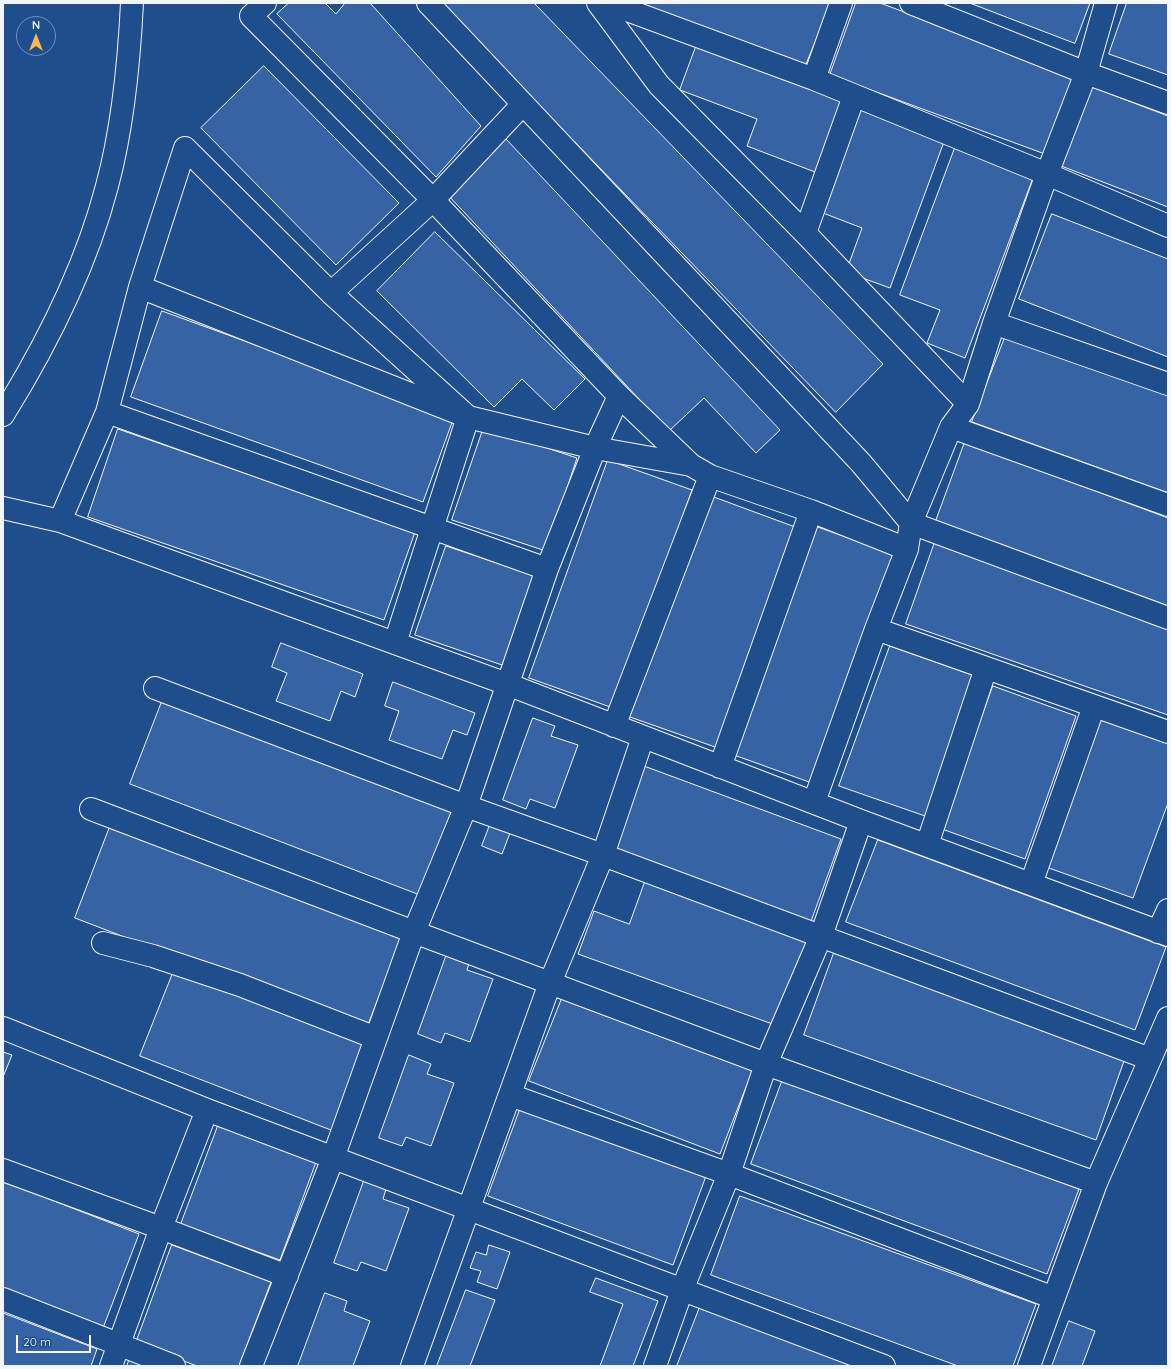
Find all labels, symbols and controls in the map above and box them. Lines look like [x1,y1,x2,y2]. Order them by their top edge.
north arrow [16,16,56,56]
text: N [32,18,40,32]
scale bar [18,1327,93,1353]
text: 20 m [23,1334,51,1349]

